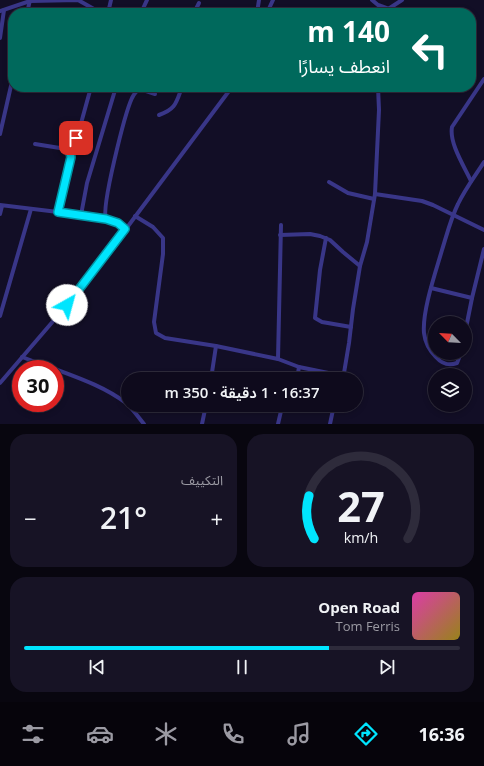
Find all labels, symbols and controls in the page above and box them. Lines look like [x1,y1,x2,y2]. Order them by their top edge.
text: 140 m [307,12,390,50]
icon: left [404,24,456,76]
text: انعطف يسارًا [298,54,390,78]
pin [59,121,93,155]
icon: arrive [65,127,87,149]
position arrow [46,284,88,326]
north arrow [428,316,472,360]
map controls [428,316,472,412]
speed limit sign: 30 [12,360,64,412]
button: layers [428,368,472,412]
text: 16:37 · 1 دقيقة · 350 m [164,382,320,402]
text: التكييف [181,471,223,489]
text: 27 [337,477,384,533]
text: 21° [100,497,147,538]
text: − [24,503,37,533]
text: + [210,503,223,533]
text: km/h [343,527,378,546]
text: Open Road [318,597,400,617]
text: Tom Ferris [335,617,400,635]
icon: previous [86,656,108,678]
icon: pause [231,656,253,678]
icon: next [376,656,398,678]
icon: filters [19,720,47,748]
icon: car [86,720,114,748]
icon: climate [152,720,180,748]
icon: phone [219,720,247,748]
icon: music [285,720,313,748]
icon: directions [352,720,380,748]
text: 16:36 [418,722,465,746]

